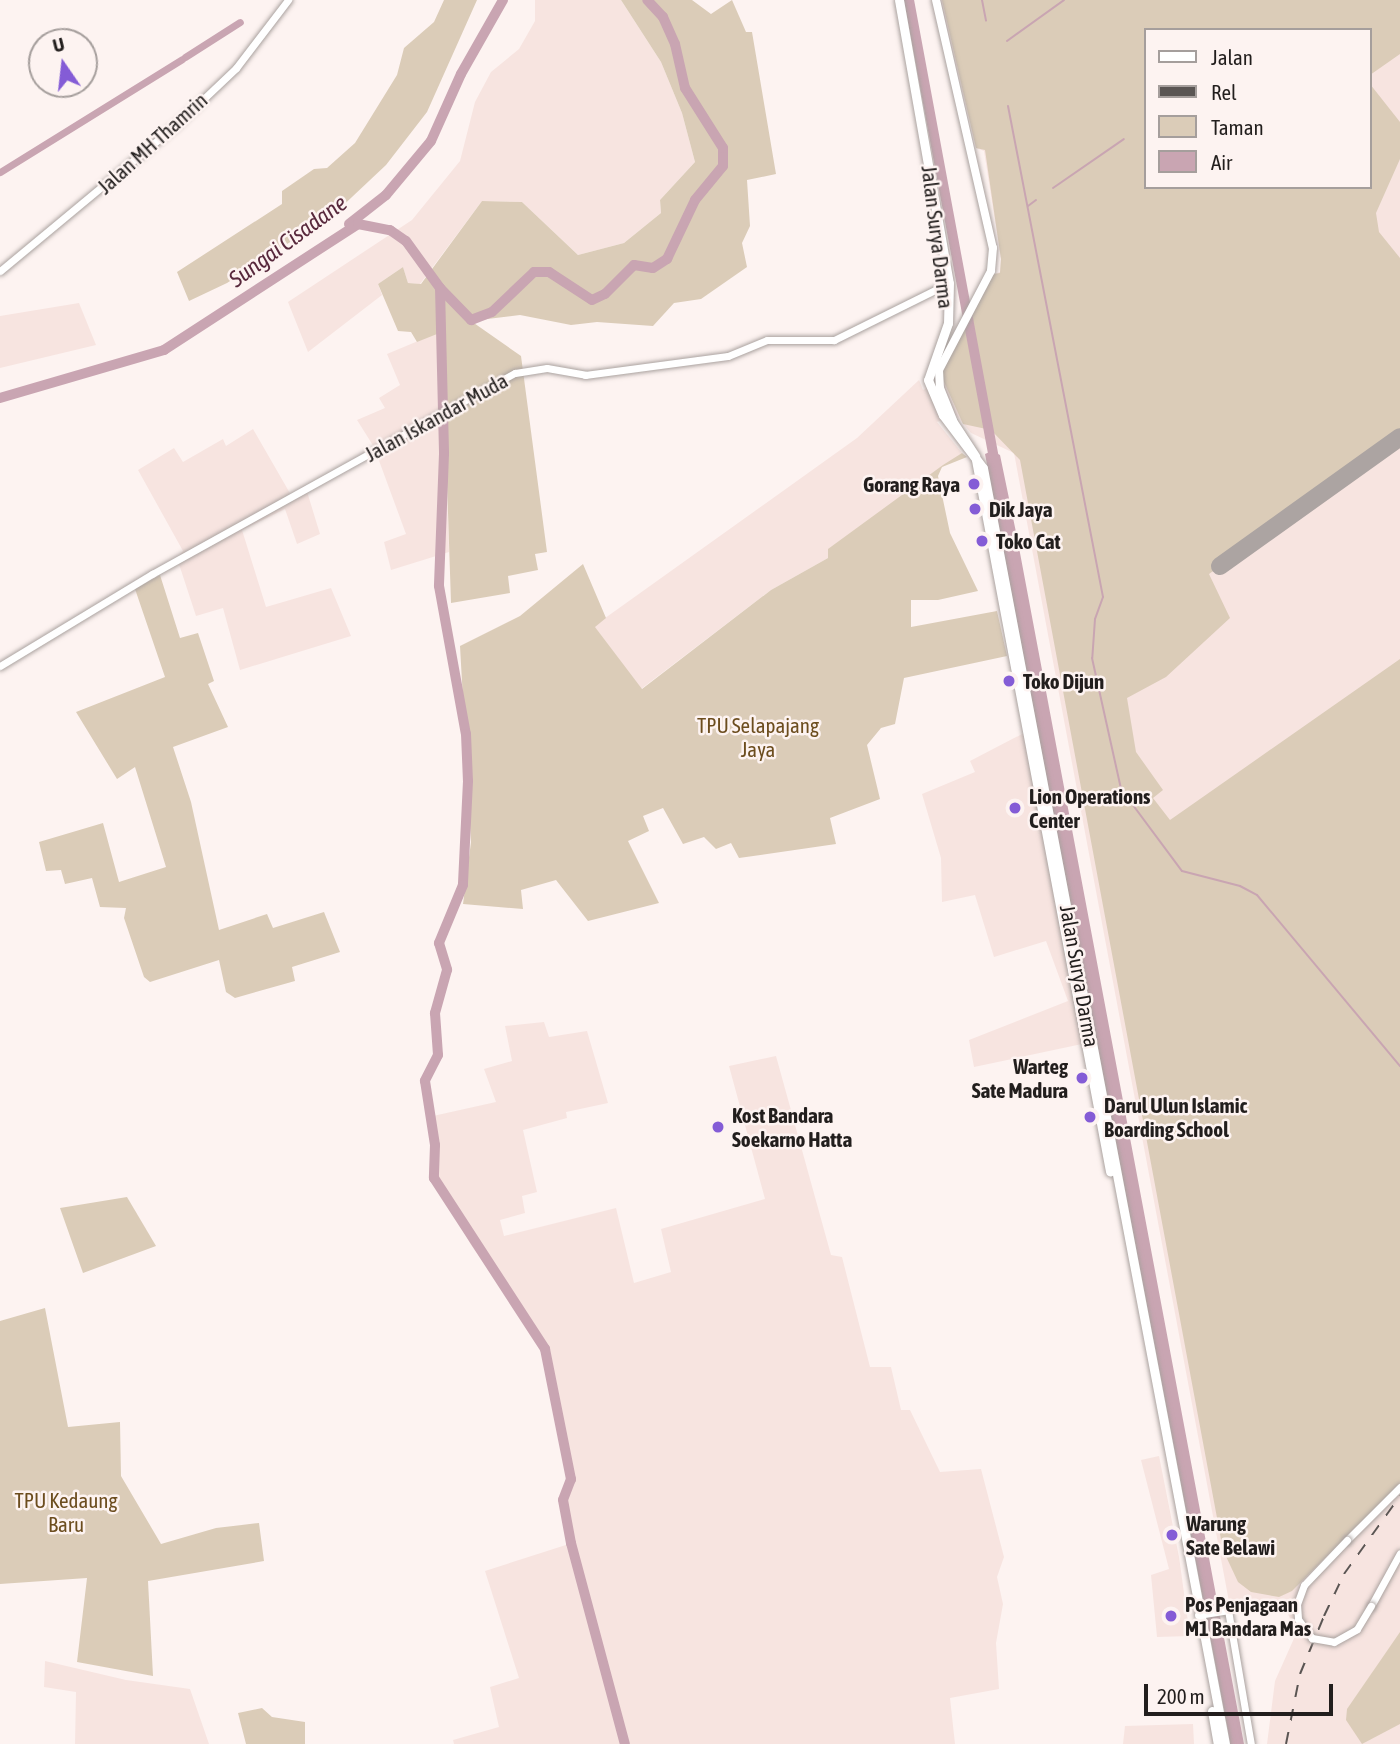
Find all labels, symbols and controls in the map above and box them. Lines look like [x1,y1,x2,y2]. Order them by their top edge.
north arrow [28,28,98,98]
legend [1144,28,1372,189]
text: U [50,33,67,57]
text: Jalan [1211,45,1253,69]
text: Rel [1211,80,1237,104]
street label: Jalan MH Thamrin [92,87,212,199]
text: Taman [1211,115,1264,139]
text: Air [1211,150,1232,174]
street label: Jalan Surya Darma [917,164,959,310]
water label: Sungai Cisadane [224,189,352,293]
street label: Jalan Iskandar Muda [360,367,512,467]
place label: Gorang Raya [863,471,960,497]
marker: Gorang Raya [966,476,982,492]
place label: Dik Jaya [989,496,1052,522]
marker: Dik Jaya [967,501,983,517]
place label: Toko Cat [996,528,1061,554]
marker: Toko Cat [974,533,990,549]
place label: Toko Dijun [1023,668,1104,694]
marker: Toko Dijun [1001,673,1017,689]
park label: TPU Selapajang Jaya [697,712,819,762]
place label: Lion Operations Center [1029,783,1151,833]
marker: Lion Operations Center [1007,800,1023,816]
street label: Jalan Surya Darma [1055,903,1105,1049]
place label: Warteg Sate Madura [972,1053,1068,1103]
marker: Warteg Sate Madura [1074,1070,1090,1086]
place label: Darul Ulun Islamic Boarding School [1104,1092,1247,1142]
place label: Kost Bandara Soekarno Hatta [732,1102,852,1152]
marker: Darul Ulun Islamic Boarding School [1082,1109,1098,1125]
marker: Kost Bandara Soekarno Hatta [710,1119,726,1135]
park label: TPU Kedaung Baru [14,1487,118,1537]
place label: Warung Sate Belawi [1186,1510,1275,1560]
marker: Warung Sate Belawi [1164,1527,1180,1543]
place label: Pos Penjagaan M1 Bandara Mas [1185,1591,1311,1641]
marker: Pos Penjagaan M1 Bandara Mas [1163,1608,1179,1624]
scale bar [1148,1670,1337,1714]
text: 200 m [1157,1684,1205,1708]

